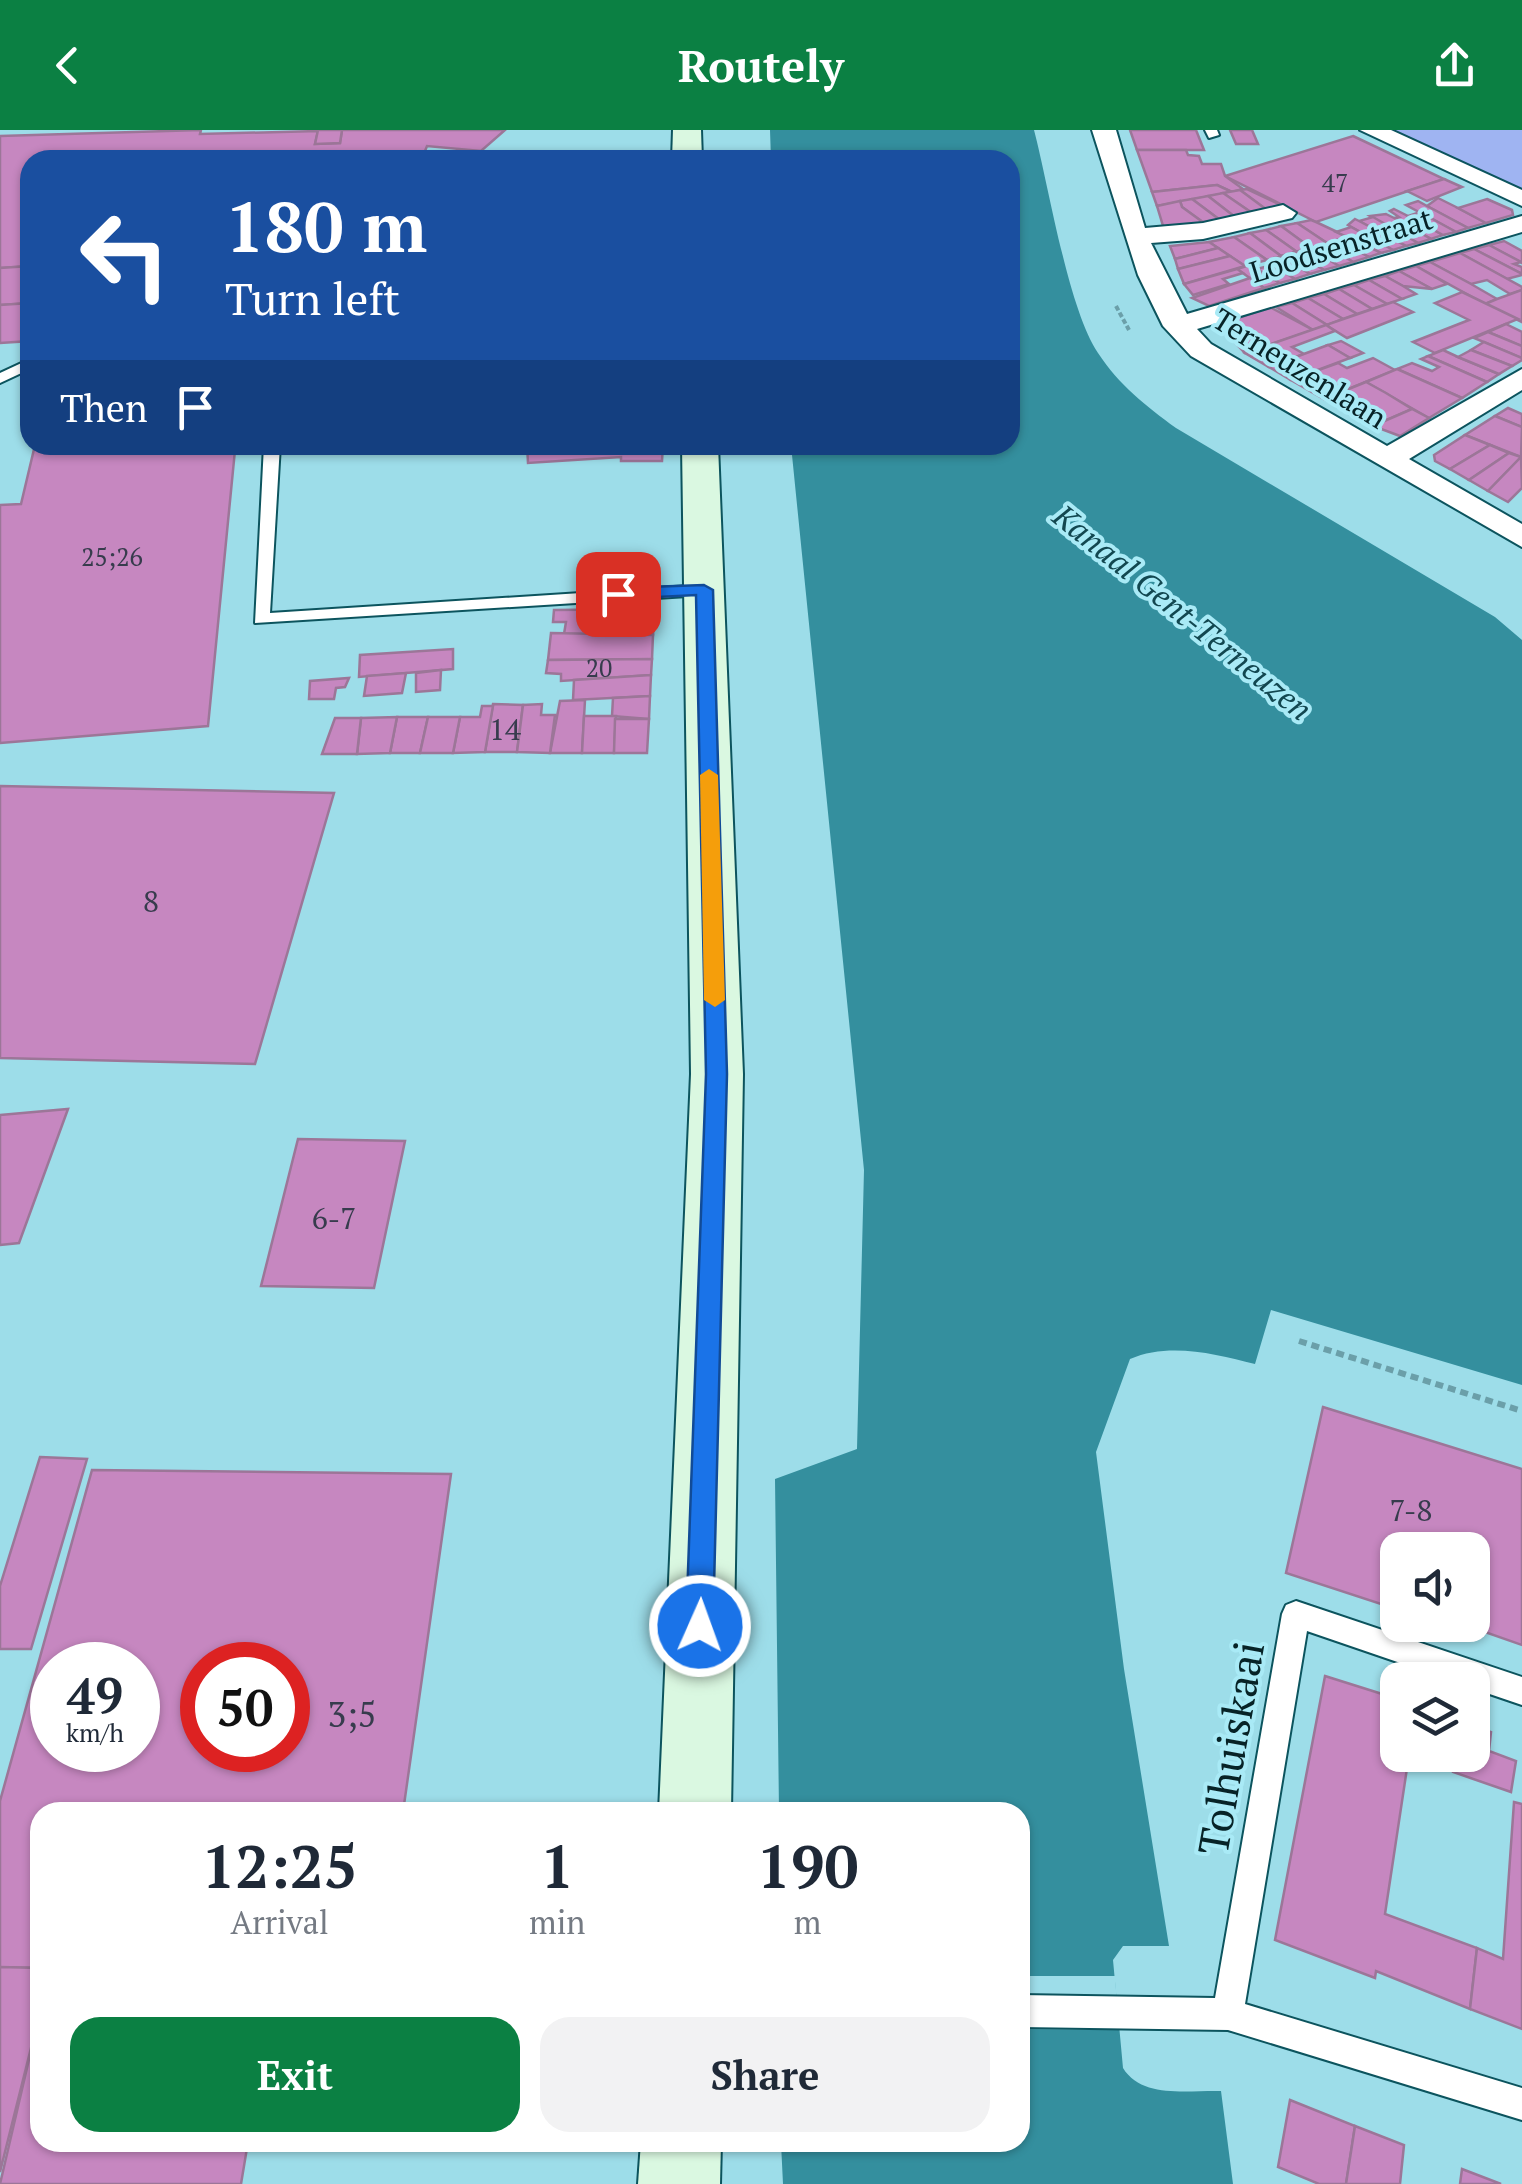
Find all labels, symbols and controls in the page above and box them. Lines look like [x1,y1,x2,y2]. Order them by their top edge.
text: Routely [678,35,844,95]
icon: back [40,38,95,93]
icon: share [1427,38,1482,93]
house number: 47 [1322,166,1348,199]
text: 180 m [225,179,427,272]
icon: left [60,190,190,320]
street label: Loodsenstraat [1245,198,1437,292]
text: Turn left [225,268,400,328]
street label: Terneuzenlaan [1206,299,1395,437]
icon: arrive [168,380,223,435]
text: Then [60,383,148,433]
water label: Kanaal Gent-Terneuzen [1044,494,1321,729]
house number: 25;26 [81,540,143,573]
pin [576,552,661,637]
icon: arrive [591,567,646,622]
house number: 20 [586,651,612,684]
house number: 14 [489,709,521,749]
house number: 8 [143,881,159,921]
house number: 6-7 [312,1198,356,1238]
house number: 7-8 [1389,1490,1433,1530]
map controls [1380,1532,1490,1772]
button: sound [1380,1532,1490,1642]
position arrow [648,1574,752,1678]
street label: Tolhuiskaai [1184,1637,1276,1859]
speed limit sign: 50 [180,1642,310,1772]
text: 49 [67,1662,123,1728]
button: layers [1380,1662,1490,1772]
house number: 3;5 [328,1691,376,1737]
text: km/h [66,1716,124,1749]
text: 12:25 [201,1826,358,1905]
text: 1 [540,1826,574,1905]
text: 190 [757,1826,859,1905]
text: Arrival [231,1901,329,1943]
text: min [529,1901,585,1943]
text: m [794,1901,821,1943]
button: Exit [70,2017,520,2132]
button: Share [540,2017,990,2132]

